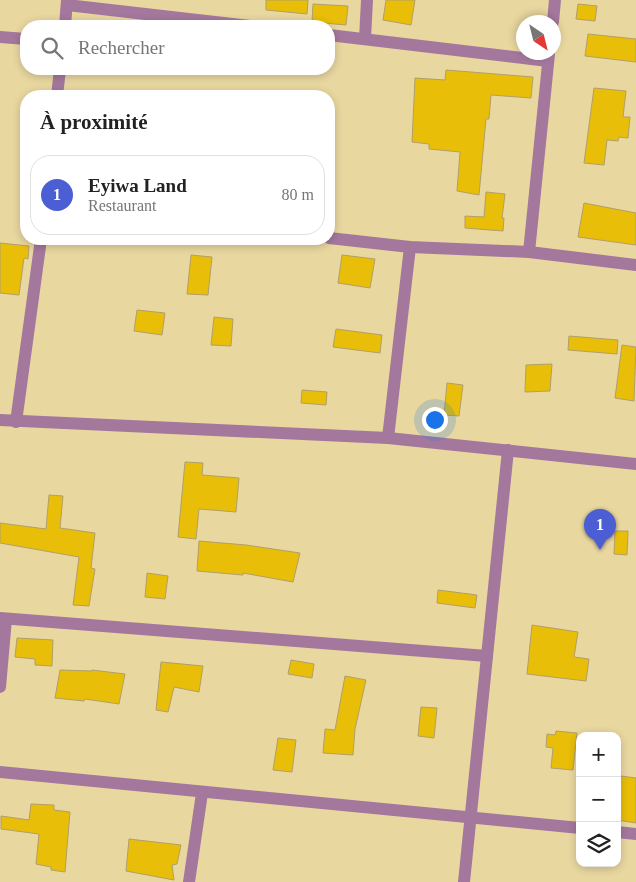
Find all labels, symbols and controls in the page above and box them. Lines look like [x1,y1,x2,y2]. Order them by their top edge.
north arrow [516,15,561,60]
search box [20,20,335,75]
icon: search [38,34,66,62]
text: Rechercher [78,37,165,58]
text: À proximité [40,110,148,134]
text: Eyiwa Land [88,175,187,196]
text: 1 [53,186,61,203]
text: 80 m [282,186,314,203]
text: Restaurant [88,197,156,214]
your location [422,407,448,433]
pin: 1 [584,509,616,550]
map controls [576,732,621,867]
button: + [576,732,621,777]
button: − [576,777,621,822]
button: layers [576,822,621,867]

